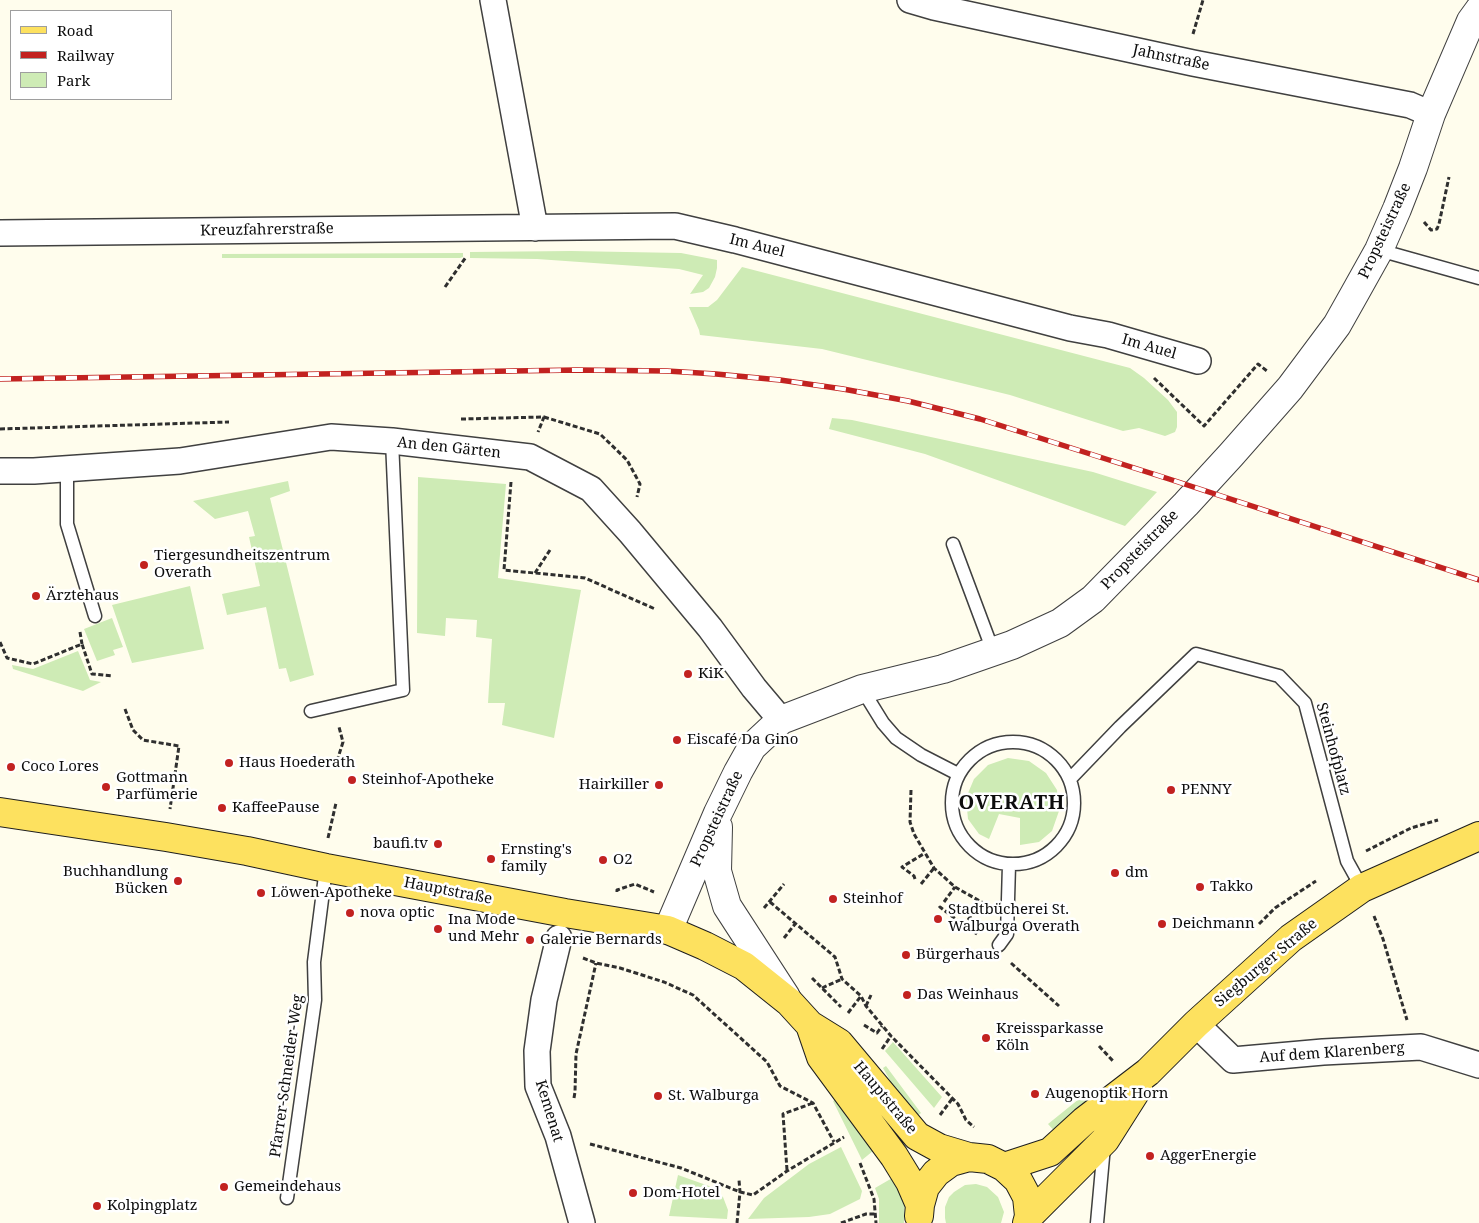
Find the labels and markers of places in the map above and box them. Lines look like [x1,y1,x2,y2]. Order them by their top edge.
place label: Tiergesundheitszentrum Overath [154,547,330,582]
marker: Tiergesundheitszentrum Overath [138,559,150,571]
place label: Ärztehaus [46,587,119,605]
marker: Ärztehaus [30,590,42,602]
place label: KiK [698,665,724,683]
marker: KiK [682,668,694,680]
place label: Eiscafé Da Gino [687,731,798,749]
marker: Eiscafé Da Gino [671,734,683,746]
place label: Haus Hoederath [239,754,355,772]
marker: Haus Hoederath [223,757,235,769]
place label: Coco Lores [21,758,99,776]
marker: Coco Lores [5,761,17,773]
place label: Gottmann Parfümerie [116,769,198,804]
place label: Steinhof-Apotheke [362,771,494,789]
marker: Steinhof-Apotheke [346,774,358,786]
place label: Hairkiller [579,776,649,794]
marker: Hairkiller [653,779,665,791]
marker: Gottmann Parfümerie [100,781,112,793]
place label: PENNY [1181,781,1232,799]
marker: PENNY [1165,784,1177,796]
place label: KaffeePause [232,799,319,817]
marker: KaffeePause [216,802,228,814]
place label: baufi.tv [373,835,428,853]
marker: baufi.tv [432,838,444,850]
place label: Ernsting's family [501,841,572,876]
place label: O2 [613,851,633,869]
marker: Ernsting's family [485,853,497,865]
marker: O2 [597,854,609,866]
place label: Buchhandlung Bücken [63,863,168,898]
place label: dm [1125,864,1148,882]
marker: dm [1109,867,1121,879]
marker: Buchhandlung Bücken [172,875,184,887]
place label: Takko [1210,878,1253,896]
marker: Takko [1194,881,1206,893]
place label: Löwen-Apotheke [271,884,392,902]
marker: Löwen-Apotheke [255,887,267,899]
place label: Steinhof [843,890,903,908]
marker: Steinhof [827,893,839,905]
place label: Stadtbücherei St. Walburga Overath [948,901,1080,936]
place label: nova optic [360,904,435,922]
marker: nova optic [344,907,356,919]
place label: Ina Mode und Mehr [448,911,519,946]
marker: Stadtbücherei St. Walburga Overath [932,913,944,925]
place label: Deichmann [1172,915,1255,933]
marker: Deichmann [1156,918,1168,930]
marker: Ina Mode und Mehr [432,923,444,935]
place label: Galerie Bernards [540,931,662,949]
marker: Galerie Bernards [524,934,536,946]
place label: Bürgerhaus [916,946,1000,964]
marker: Bürgerhaus [900,949,912,961]
place label: Das Weinhaus [917,986,1019,1004]
marker: Das Weinhaus [901,989,913,1001]
place label: Kreissparkasse Köln [996,1020,1103,1055]
marker: Kreissparkasse Köln [980,1032,992,1044]
place label: Augenoptik Horn [1045,1085,1168,1103]
place label: St. Walburga [668,1087,759,1105]
marker: Augenoptik Horn [1029,1088,1041,1100]
marker: St. Walburga [652,1090,664,1102]
place label: AggerEnergie [1160,1147,1257,1165]
marker: AggerEnergie [1144,1150,1156,1162]
place label: Gemeindehaus [234,1178,341,1196]
marker: Gemeindehaus [218,1181,230,1193]
place label: Dom-Hotel [643,1184,720,1202]
marker: Dom-Hotel [627,1187,639,1199]
place label: Kolpingplatz [107,1197,198,1215]
marker: Kolpingplatz [91,1200,103,1212]

